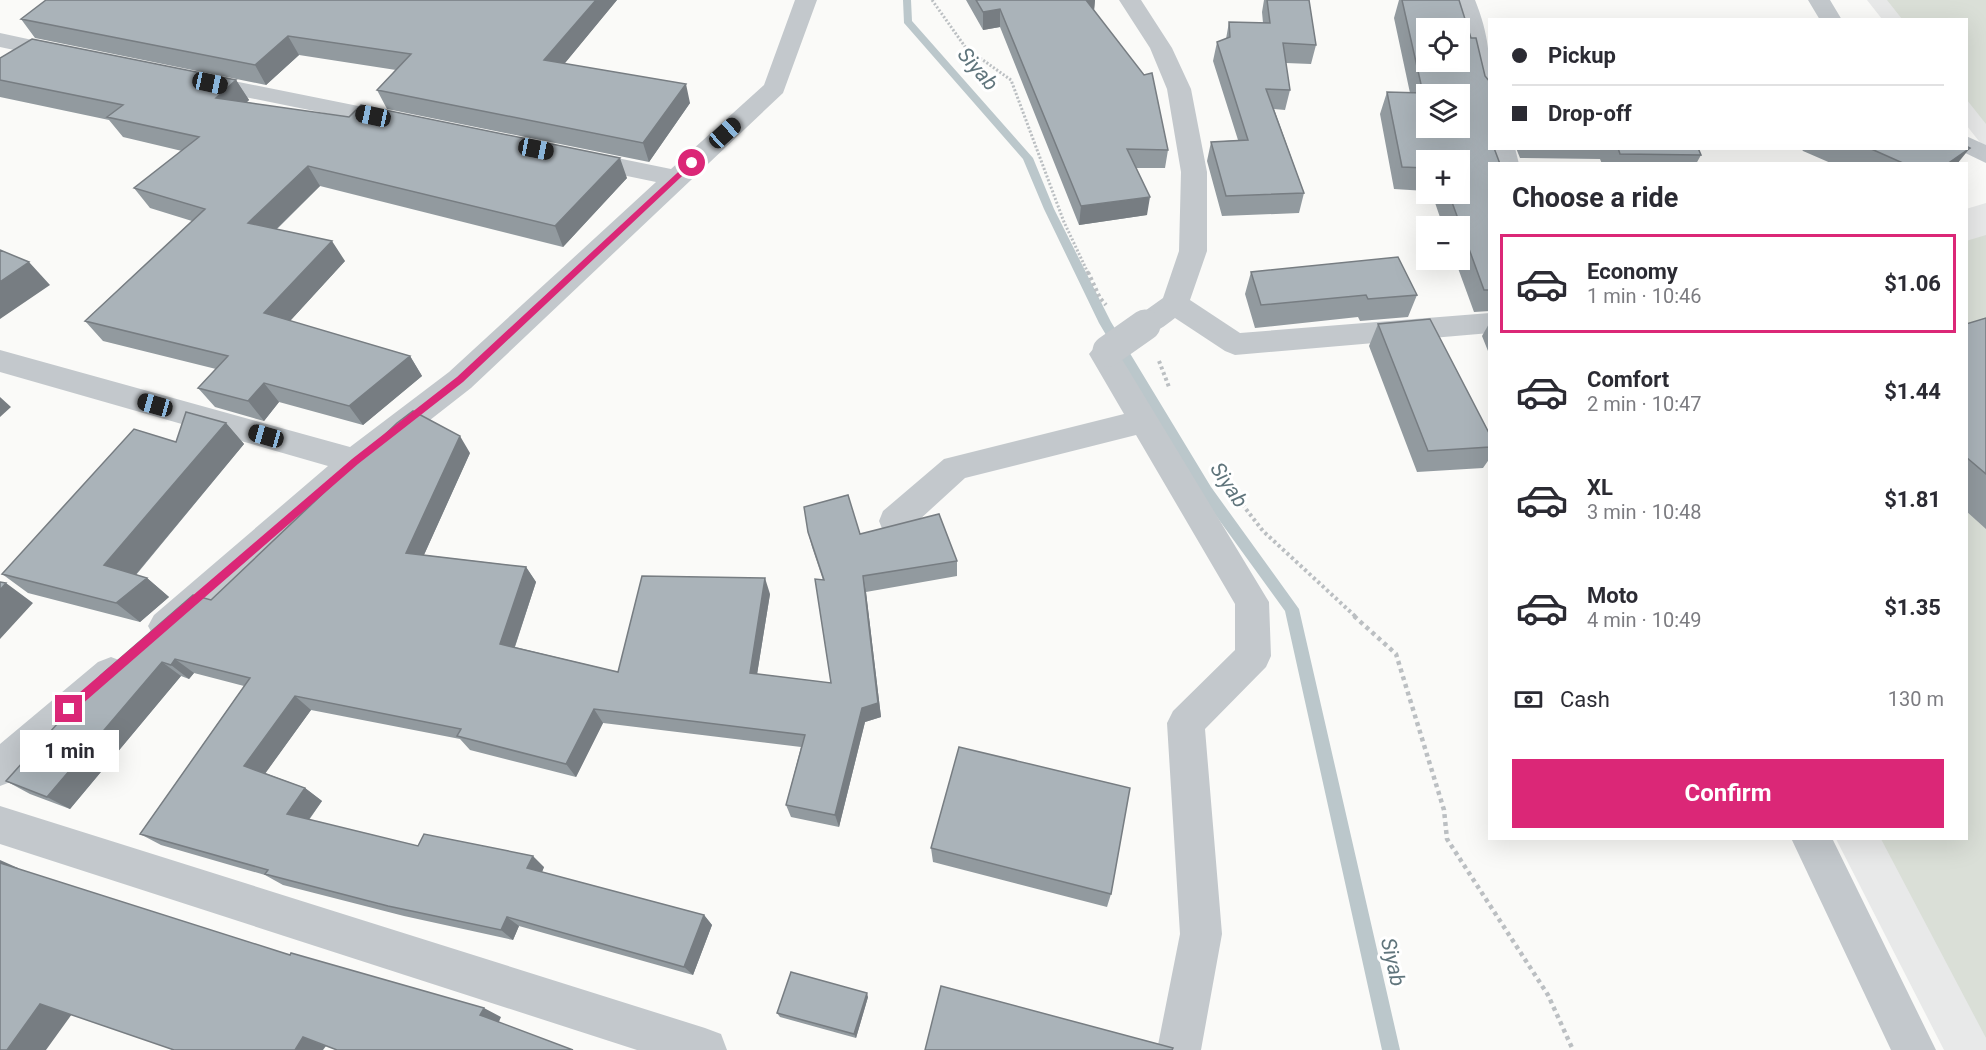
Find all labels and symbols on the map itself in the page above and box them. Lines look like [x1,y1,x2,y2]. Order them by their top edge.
water label: Siyab [953,43,1003,95]
car [191,70,229,96]
car [354,103,392,129]
car [706,114,744,152]
car [517,137,555,161]
route start [678,149,705,176]
car [135,391,175,419]
car [246,422,286,450]
water label: Siyab [1205,458,1253,512]
route end [55,695,82,722]
callout: 1 min [20,730,118,772]
water label: Siyab [1376,935,1410,989]

